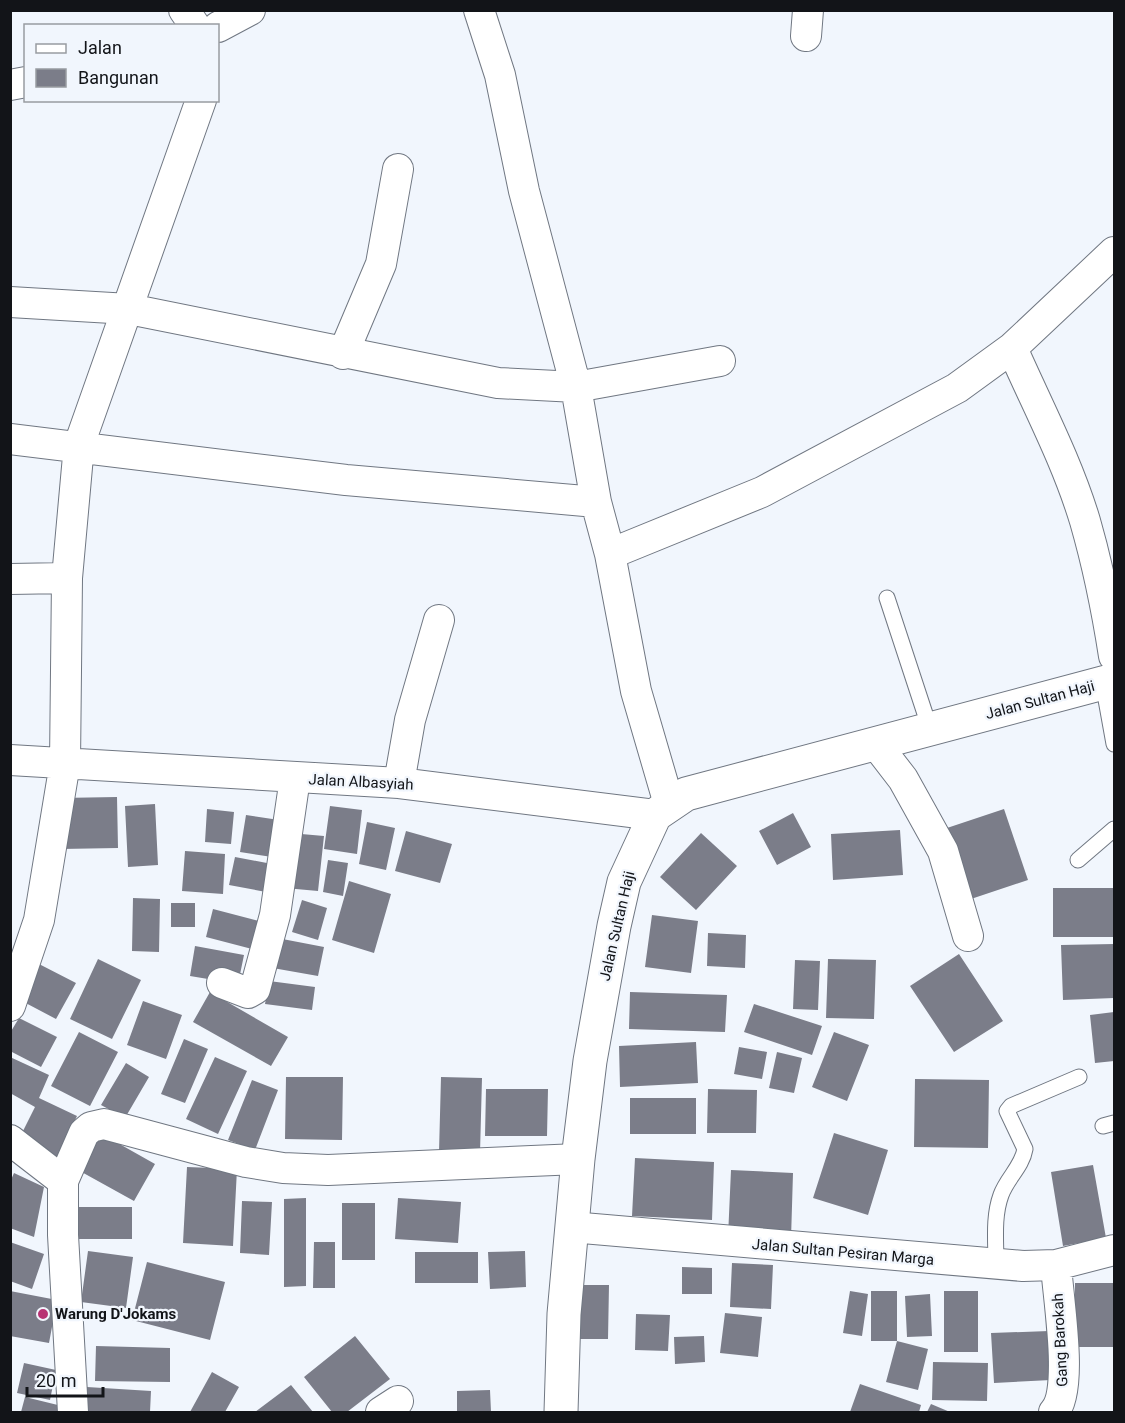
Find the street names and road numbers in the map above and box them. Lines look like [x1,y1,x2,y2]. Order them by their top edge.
street label: Jalan Sultan Haji [983,677,1097,723]
street label: Jalan Albasyiah [308,770,414,794]
street label: Jalan Sultan Haji [596,869,638,983]
street label: Jalan Sultan Pesiran Marga [751,1235,935,1269]
street label: Gang Barokah [1049,1293,1071,1387]

